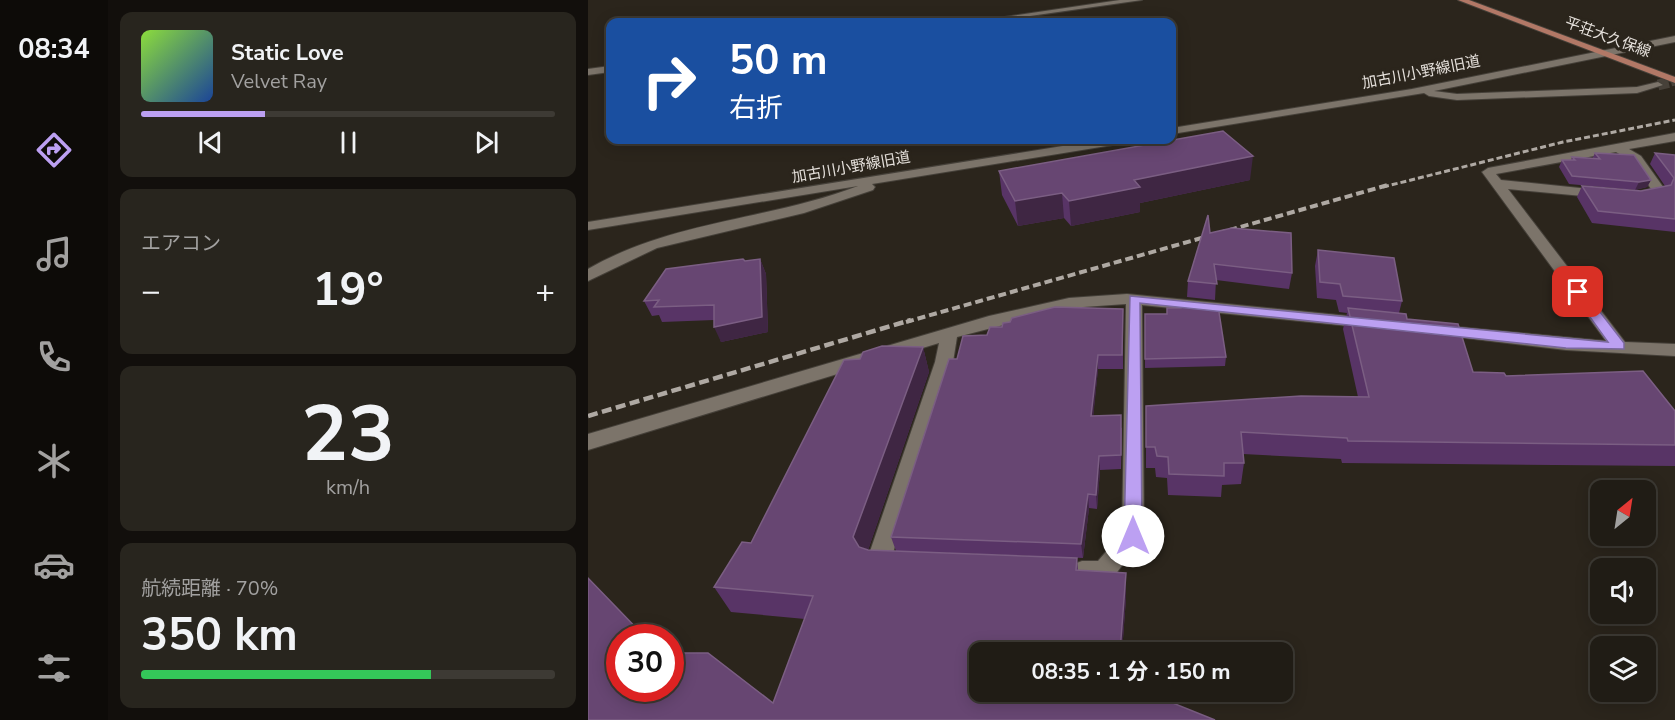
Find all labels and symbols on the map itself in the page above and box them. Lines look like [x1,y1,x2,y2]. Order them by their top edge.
street label: 平荘大久保線 [1562,12,1654,62]
street label: 加古川小野線旧道 [1360,51,1482,93]
street label: 加古川小野線旧道 [790,147,912,187]
pin [1552,266,1603,317]
north arrow [1590,480,1656,546]
position arrow [1101,504,1165,568]
speed limit sign: 30 [606,624,684,702]

